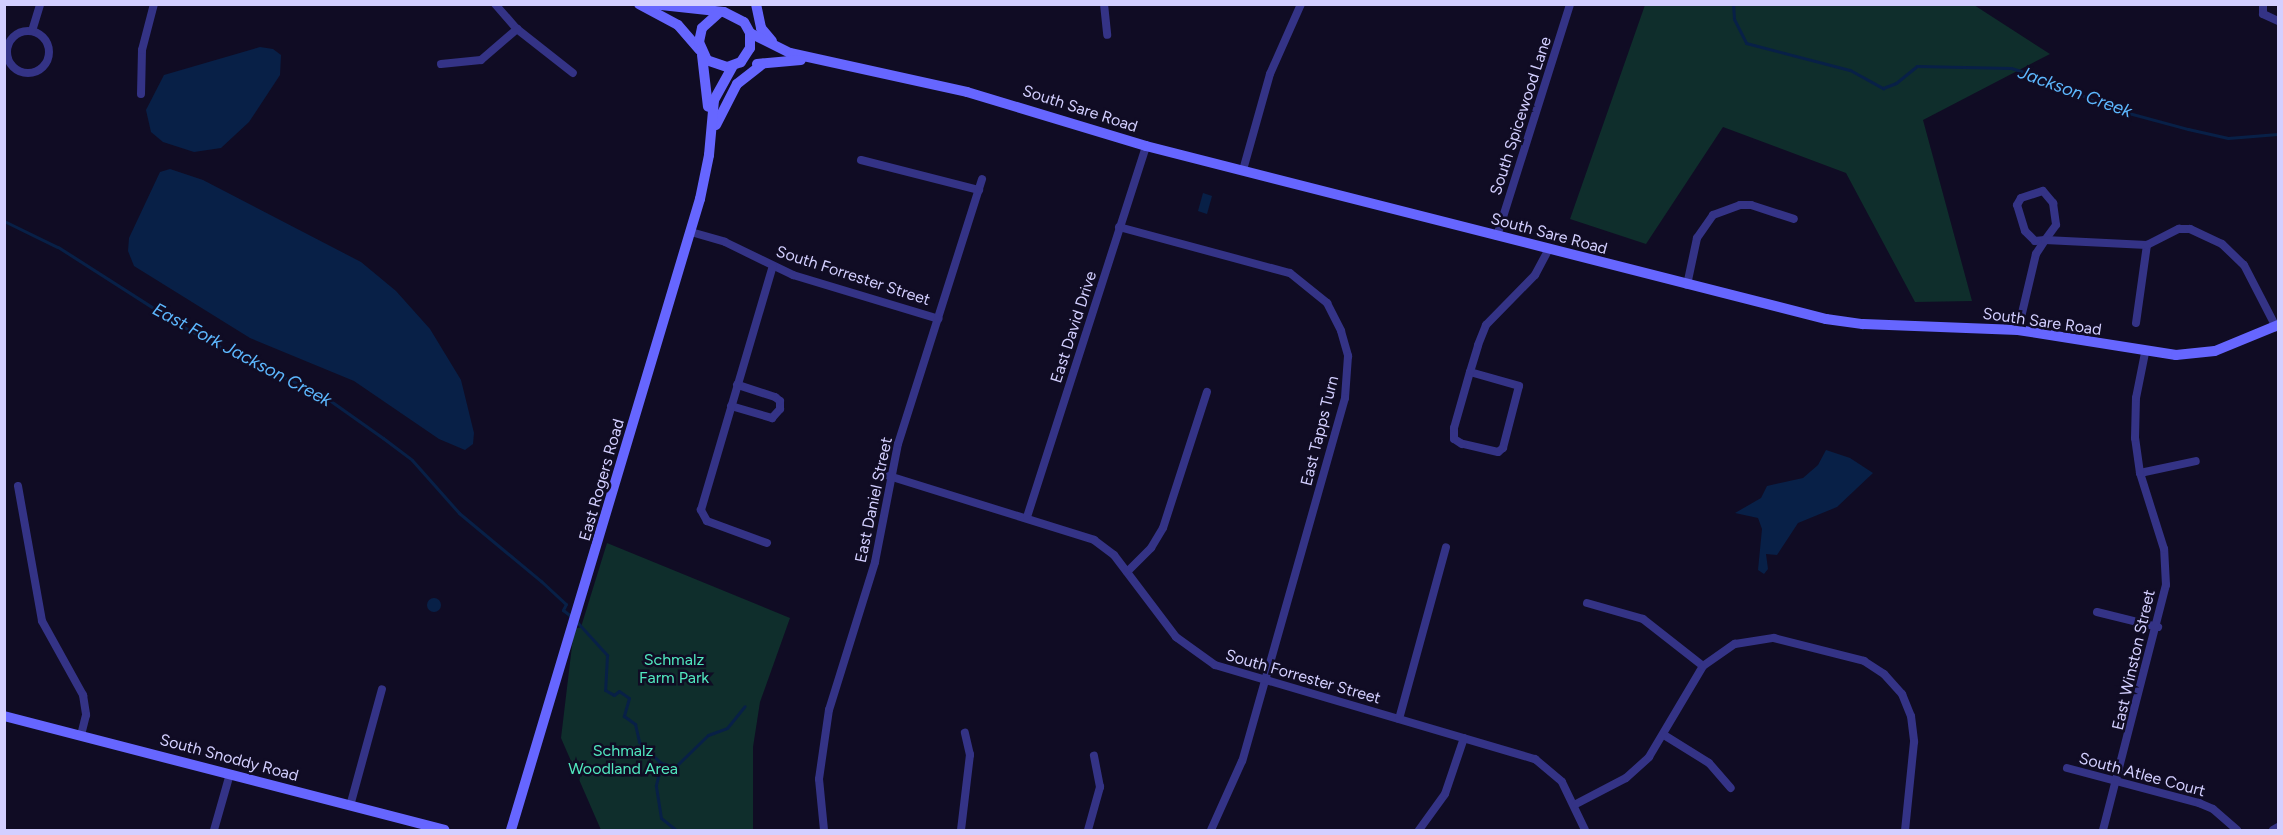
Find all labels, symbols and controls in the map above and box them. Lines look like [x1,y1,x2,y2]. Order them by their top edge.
street label: South Spicewood Lane [1486,34,1556,198]
water label: Jackson Creek [2015,61,2135,123]
street label: South Sare Road [1020,81,1140,137]
street label: South Sare Road [1489,209,1609,259]
street label: South Forrester Street [774,242,932,310]
street label: East David Drive [1047,269,1101,385]
water label: East Fork Jackson Creek [149,299,335,411]
street label: South Sare Road [1981,304,2103,340]
street label: East Tapps Turn [1297,374,1343,488]
street label: East Rogers Road [575,417,629,543]
street label: East Daniel Street [851,435,897,565]
street label: East Winston Street [2109,588,2159,732]
street label: South Forrester Street [1223,646,1383,708]
park label: Schmalz Farm Park [639,650,709,688]
street label: South Snoddy Road [157,730,301,786]
park label: Schmalz Woodland Area [568,741,678,779]
street label: South Atlee Court [2077,749,2207,801]

